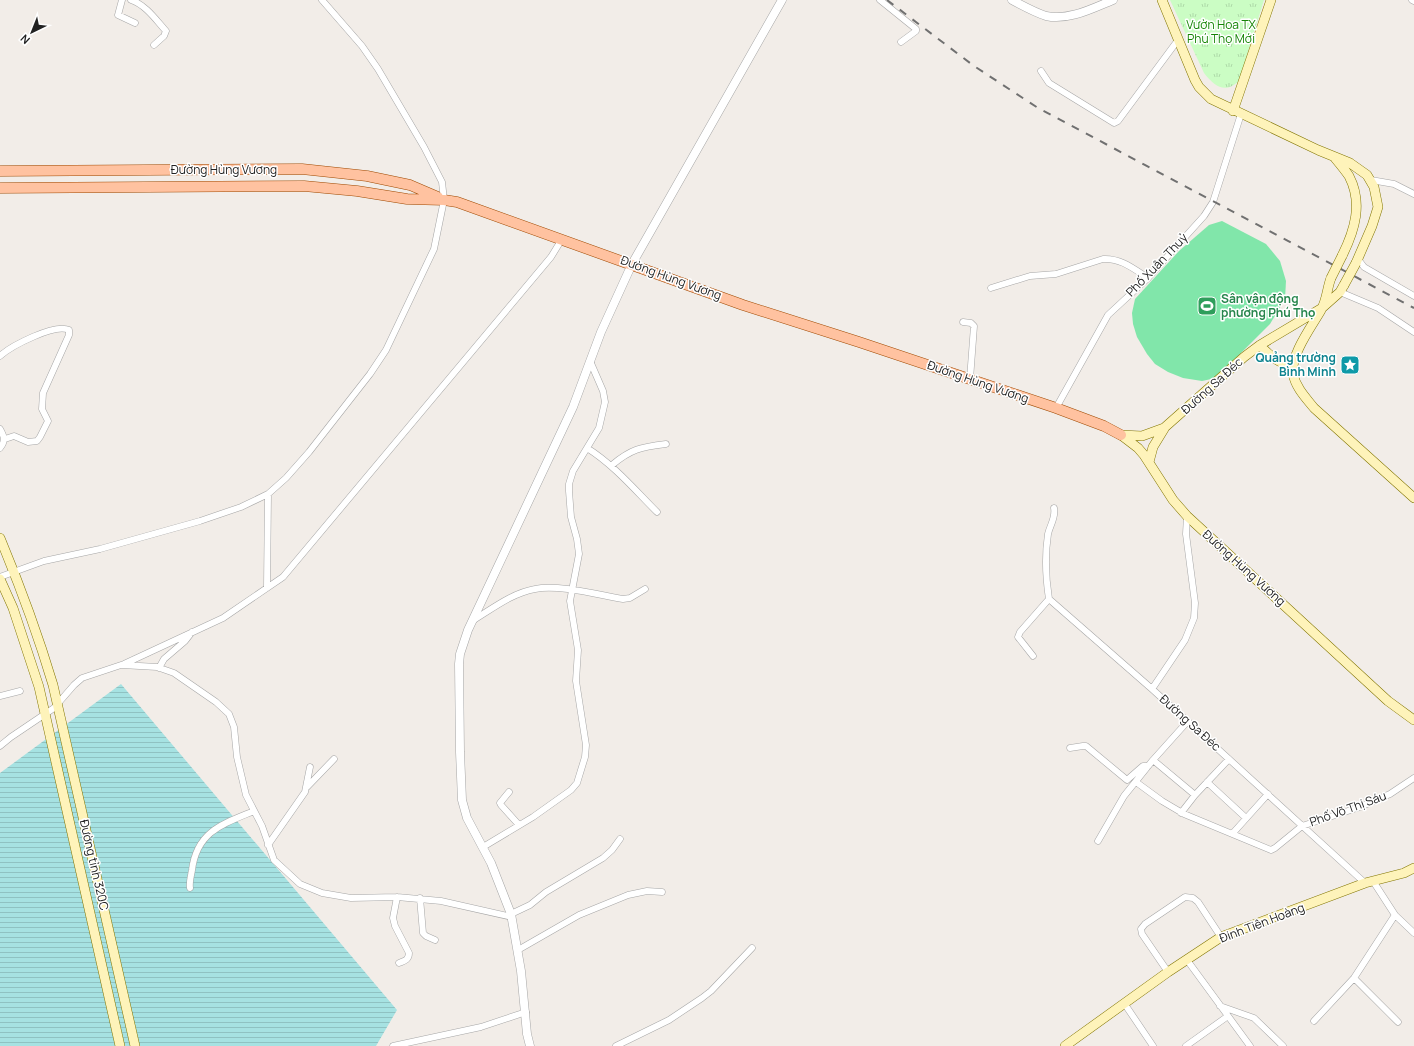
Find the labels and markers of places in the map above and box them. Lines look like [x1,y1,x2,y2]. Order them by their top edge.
place label: Sân vận động phường Phú Thọ [1221,290,1315,321]
sports icon: Sân vận động phường Phú Thọ [1196,295,1218,317]
place label: Quảng trường Bình Minh [1255,349,1336,380]
place icon: Quảng trường Bình Minh [1339,354,1361,376]

